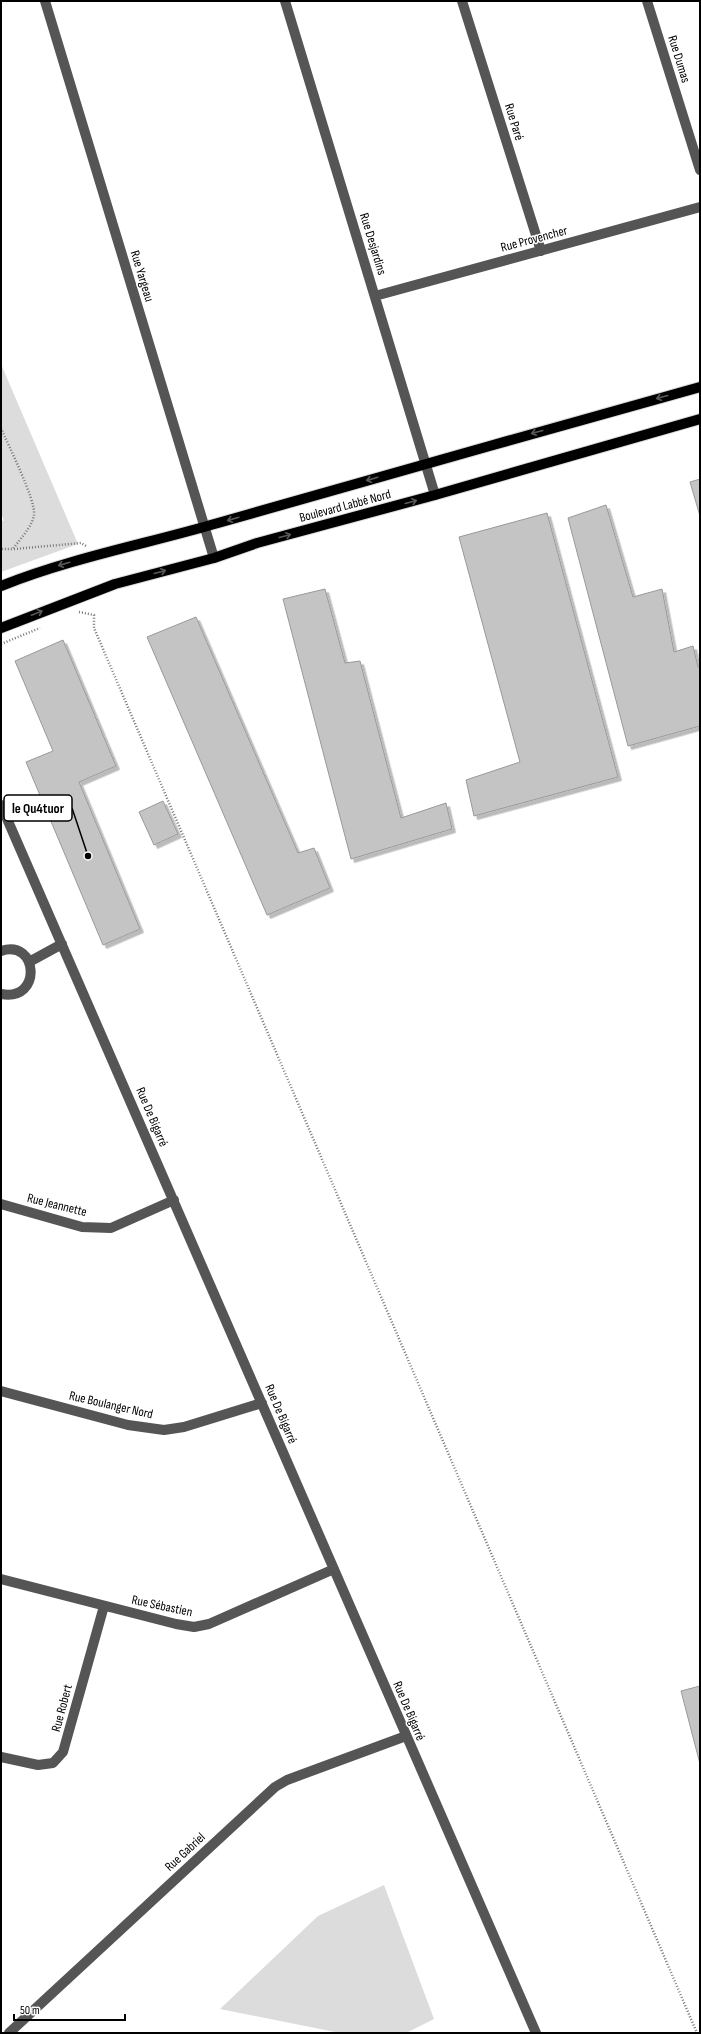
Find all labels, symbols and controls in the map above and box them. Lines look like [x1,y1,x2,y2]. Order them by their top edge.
street label: Rue Dumas [664,33,694,85]
street label: Rue Paré [501,102,527,142]
street label: Rue Desjardins [356,211,390,277]
street label: Rue Provencher [499,222,569,256]
street label: Rue Yargeau [127,248,157,304]
one-way arrow [656,394,669,402]
one-way arrow [531,429,544,436]
one-way arrow [365,476,378,483]
street label: Boulevard Labbé Nord [298,486,392,526]
one-way arrow [404,498,417,505]
one-way arrow [227,516,240,523]
one-way arrow [278,531,291,539]
one-way arrow [58,561,71,569]
one-way arrow [153,568,166,575]
one-way arrow [31,609,43,617]
callout: le Qu4tuor [4,795,72,821]
text: le Qu4tuor [12,800,65,817]
street label: Rue De Bigarré [132,1085,172,1149]
street label: Rue Jeannette [25,1190,89,1220]
street label: Rue De Bigarré [261,1382,301,1446]
street label: Rue Boulanger Nord [68,1388,154,1422]
street label: Rue Sébastien [130,1592,194,1620]
street label: Rue De Bigarré [389,1679,429,1743]
street label: Rue Robert [48,1682,76,1733]
street label: Rue Gabriel [161,1829,209,1875]
scale bar [14,1996,125,2022]
text: 50 m [20,2003,40,2018]

